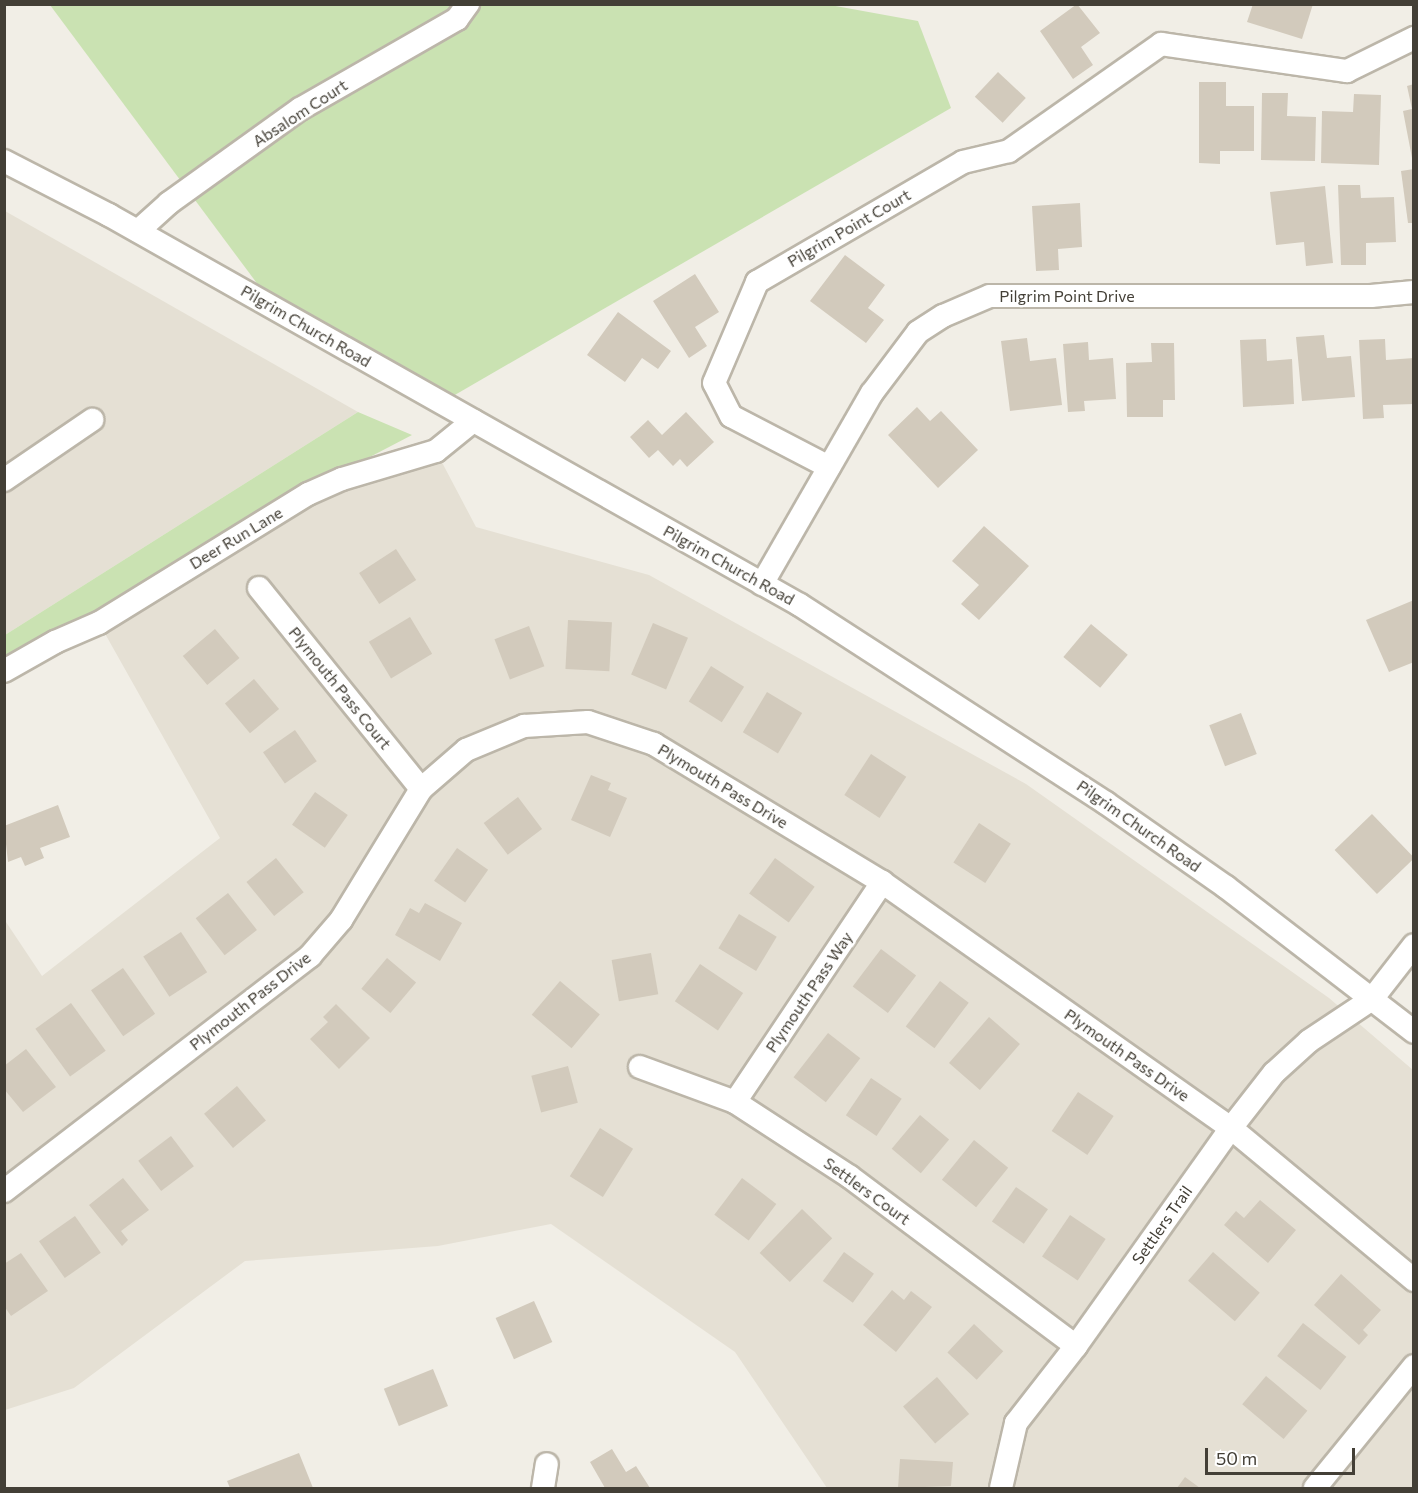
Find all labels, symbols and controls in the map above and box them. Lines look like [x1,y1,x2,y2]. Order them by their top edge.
street label: Absalom Court [249,75,351,151]
street label: Pilgrim Point Court [784,185,914,271]
street label: Pilgrim Church Road [238,281,374,371]
street label: Pilgrim Point Drive [999,286,1135,306]
street label: Deer Run Lane [186,503,286,573]
street label: Pilgrim Church Road [660,521,798,609]
street label: Plymouth Pass Court [285,623,395,753]
street label: Plymouth Pass Drive [654,740,792,832]
street label: Pilgrim Church Road [1073,776,1205,876]
street label: Plymouth Pass Way [761,928,857,1056]
street label: Plymouth Pass Drive [186,948,314,1054]
street label: Plymouth Pass Drive [1061,1005,1193,1105]
street label: Settlers Court [820,1153,914,1229]
street label: Settlers Trail [1128,1182,1196,1268]
scale bar [1208,1436,1358,1474]
text: 50 m [1216,1447,1257,1469]

